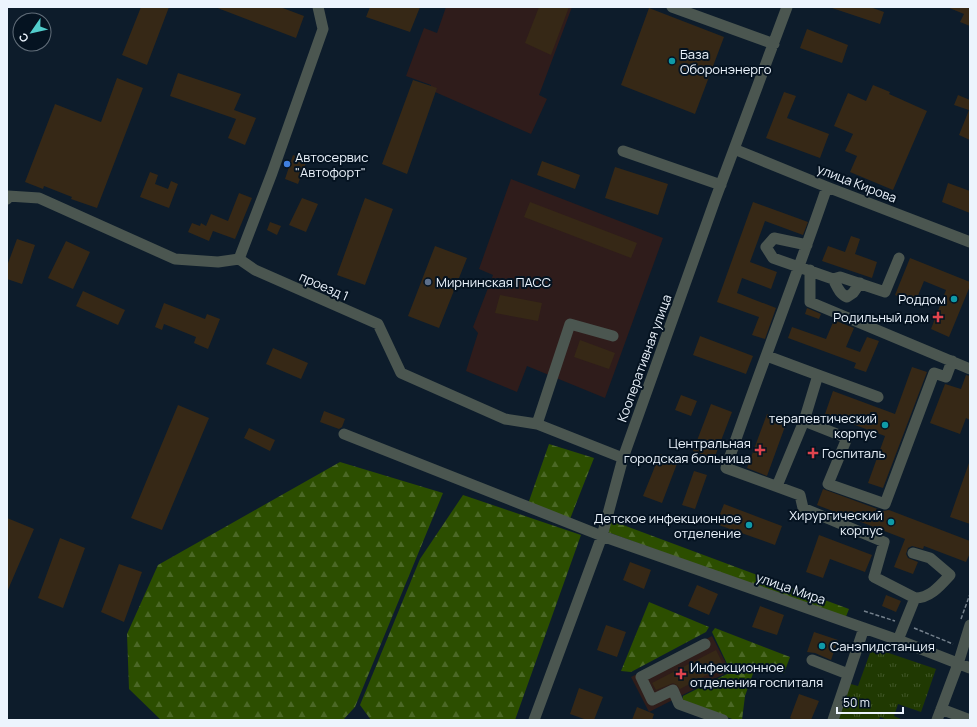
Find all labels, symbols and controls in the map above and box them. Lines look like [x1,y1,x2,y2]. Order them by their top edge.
north arrow [12,12,52,52]
text: С [15,30,32,45]
place label: База Оборонэнерго [680,45,772,78]
marker: База Оборонэнерго [667,56,677,66]
place label: Автосервис "Автофорт" [295,148,368,181]
marker: Автосервис "Автофорт" [282,159,292,169]
street label: улица Кирова [815,160,899,206]
street label: проезд 1 [297,267,351,305]
place label: Мирнинская ПАСС [436,273,551,291]
marker: Мирнинская ПАСС [423,277,433,287]
place label: Роддом [898,290,946,308]
street label: Кооперативная улица [612,292,676,424]
marker: Роддом [949,294,959,304]
place label: Родильный дом [833,308,929,326]
marker: Родильный дом [932,311,944,323]
place label: терапевтический корпус [769,409,877,442]
marker: терапевтический корпус [880,420,890,430]
place label: Центральная городская больница [624,434,751,467]
marker: Центральная городская больница [754,444,766,456]
place label: Госпиталь [822,444,886,462]
marker: Госпиталь [807,447,819,459]
place label: Хирургический корпус [789,506,883,539]
place label: Детское инфекционное отделение [594,509,741,542]
marker: Хирургический корпус [886,517,896,527]
marker: Детское инфекционное отделение [744,520,754,530]
street label: улица Мира [754,568,828,608]
place label: Санэпидстанция [830,637,935,655]
marker: Санэпидстанция [817,641,827,651]
place label: Инфекционное отделения госпиталя [690,658,823,691]
marker: Инфекционное отделения госпиталя [675,668,687,680]
scale bar [837,689,903,715]
text: 50 m [843,694,870,711]

